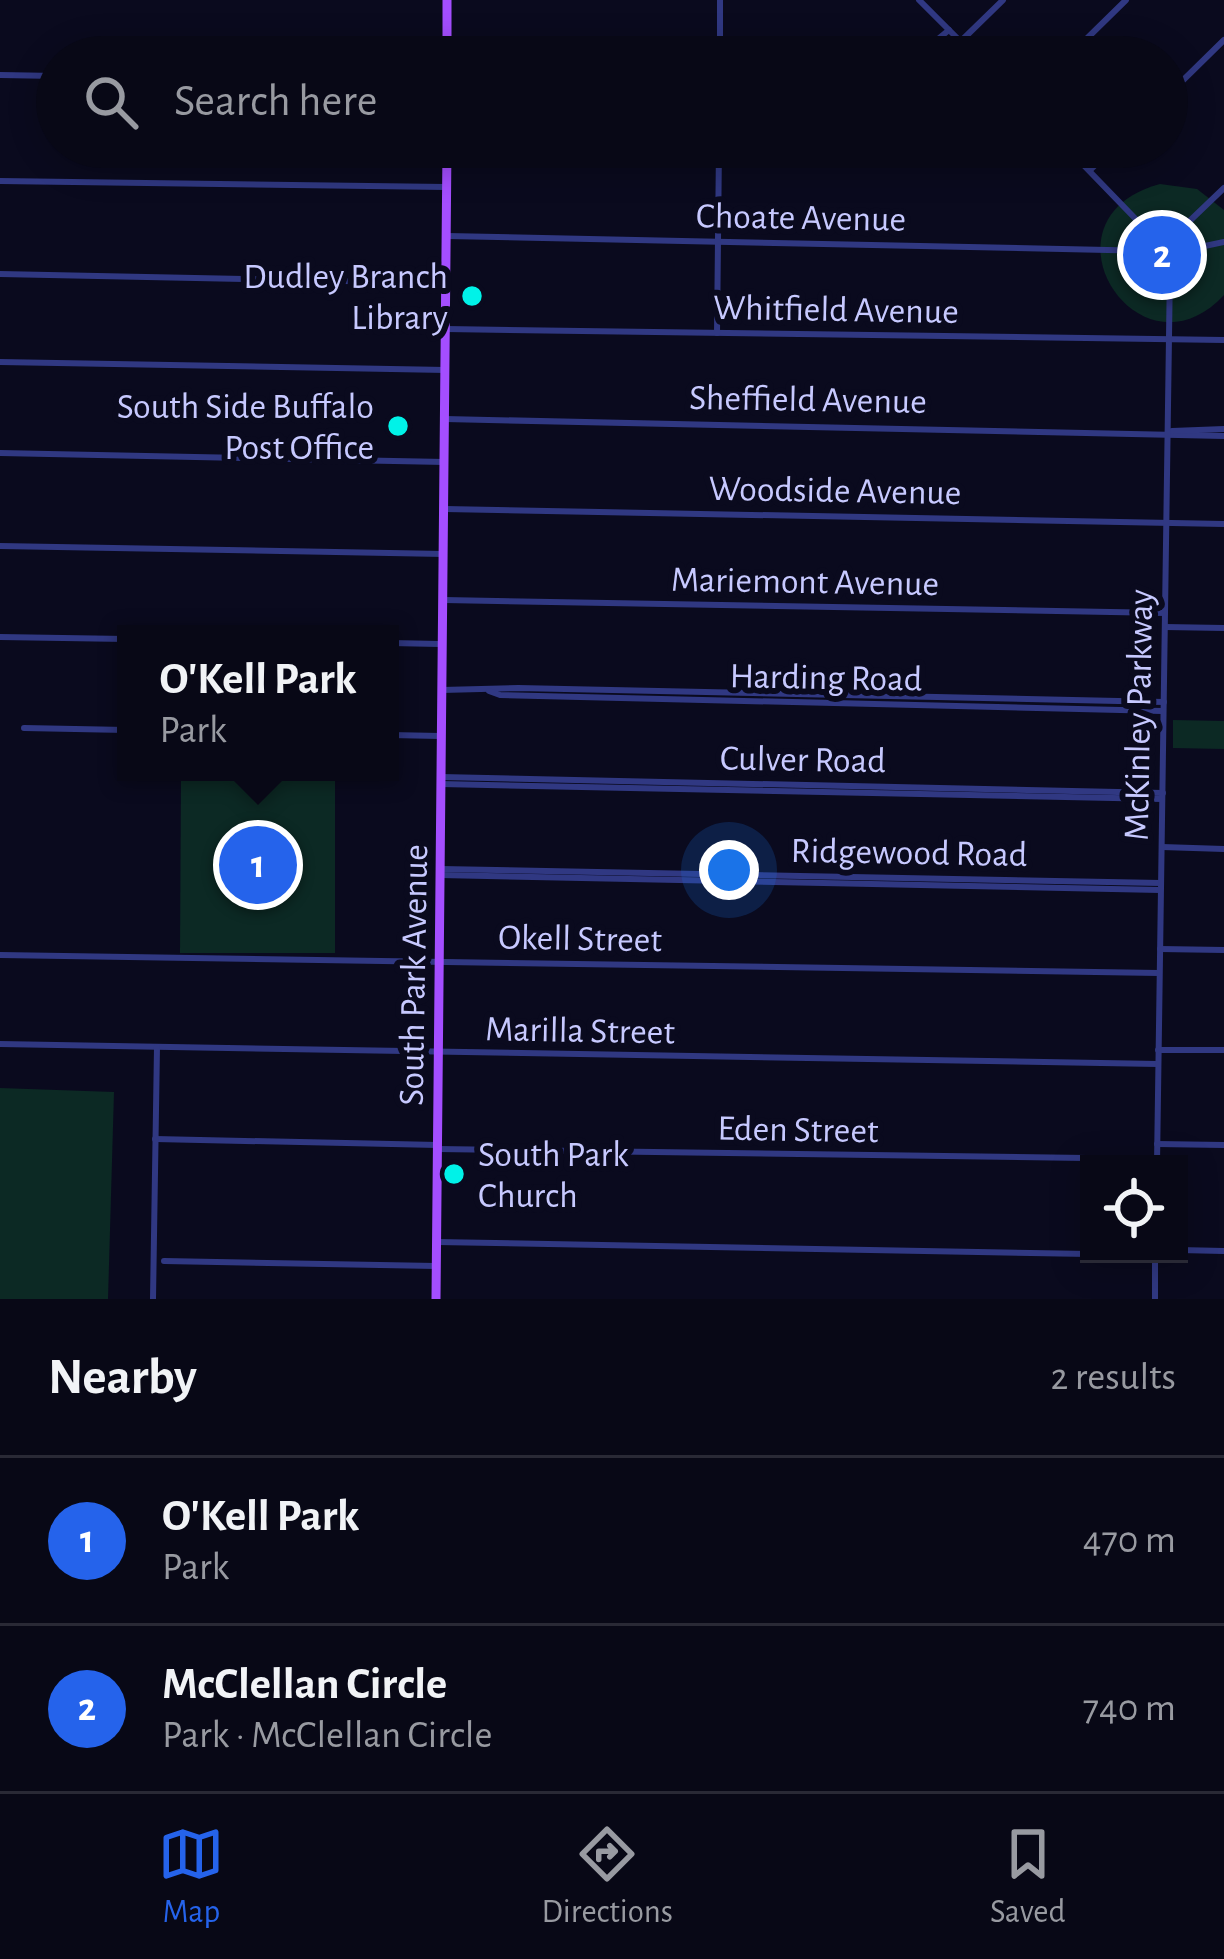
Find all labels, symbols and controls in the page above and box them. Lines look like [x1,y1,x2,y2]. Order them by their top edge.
search box [36,36,1188,168]
icon: search [78,69,144,135]
text: Search here [174,79,377,124]
street label: Choate Avenue [696,198,906,238]
pin: 2 [1123,210,1201,300]
place label: Dudley Branch Library [243,259,448,336]
marker: Dudley Branch Library [459,283,485,309]
street label: Whitfield Avenue [713,290,959,330]
street label: Sheffield Avenue [689,380,927,420]
place label: South Side Buffalo Post Office [117,389,374,466]
marker: South Side Buffalo Post Office [385,413,411,439]
street label: Woodside Avenue [708,471,962,511]
street label: Mariemont Avenue [671,562,939,602]
street label: McKinley Parkway [1119,589,1159,841]
popup [117,625,399,781]
text: O'Kell Park [159,657,357,702]
street label: Harding Road [729,658,923,698]
text: Park [159,711,227,750]
street label: Culver Road [720,741,886,779]
pin: 1 [219,820,297,910]
street label: Ridgewood Road [790,833,1028,873]
your location [699,840,759,900]
street label: South Park Avenue [394,844,434,1106]
street label: Okell Street [498,920,663,958]
street label: Marilla Street [485,1011,676,1051]
street label: Eden Street [717,1111,879,1149]
place label: South Park Church [478,1137,629,1214]
map controls [1080,1155,1188,1263]
button: locate [1080,1155,1188,1263]
marker: South Park Church [441,1161,467,1187]
text: Nearby [48,1352,197,1403]
text: 2 results [1050,1358,1176,1397]
text: O'Kell Park [162,1494,359,1539]
text: 1 [80,1521,94,1560]
text: 470 m [1083,1521,1176,1560]
text: Park [162,1548,229,1587]
text: McClellan Circle [162,1662,447,1707]
text: 2 [78,1689,96,1728]
text: 740 m [1083,1689,1176,1728]
text: Park · McClellan Circle [162,1716,492,1755]
tab: Map [158,1821,224,1933]
tab: Directions [541,1821,673,1933]
tab: Saved [990,1821,1065,1933]

